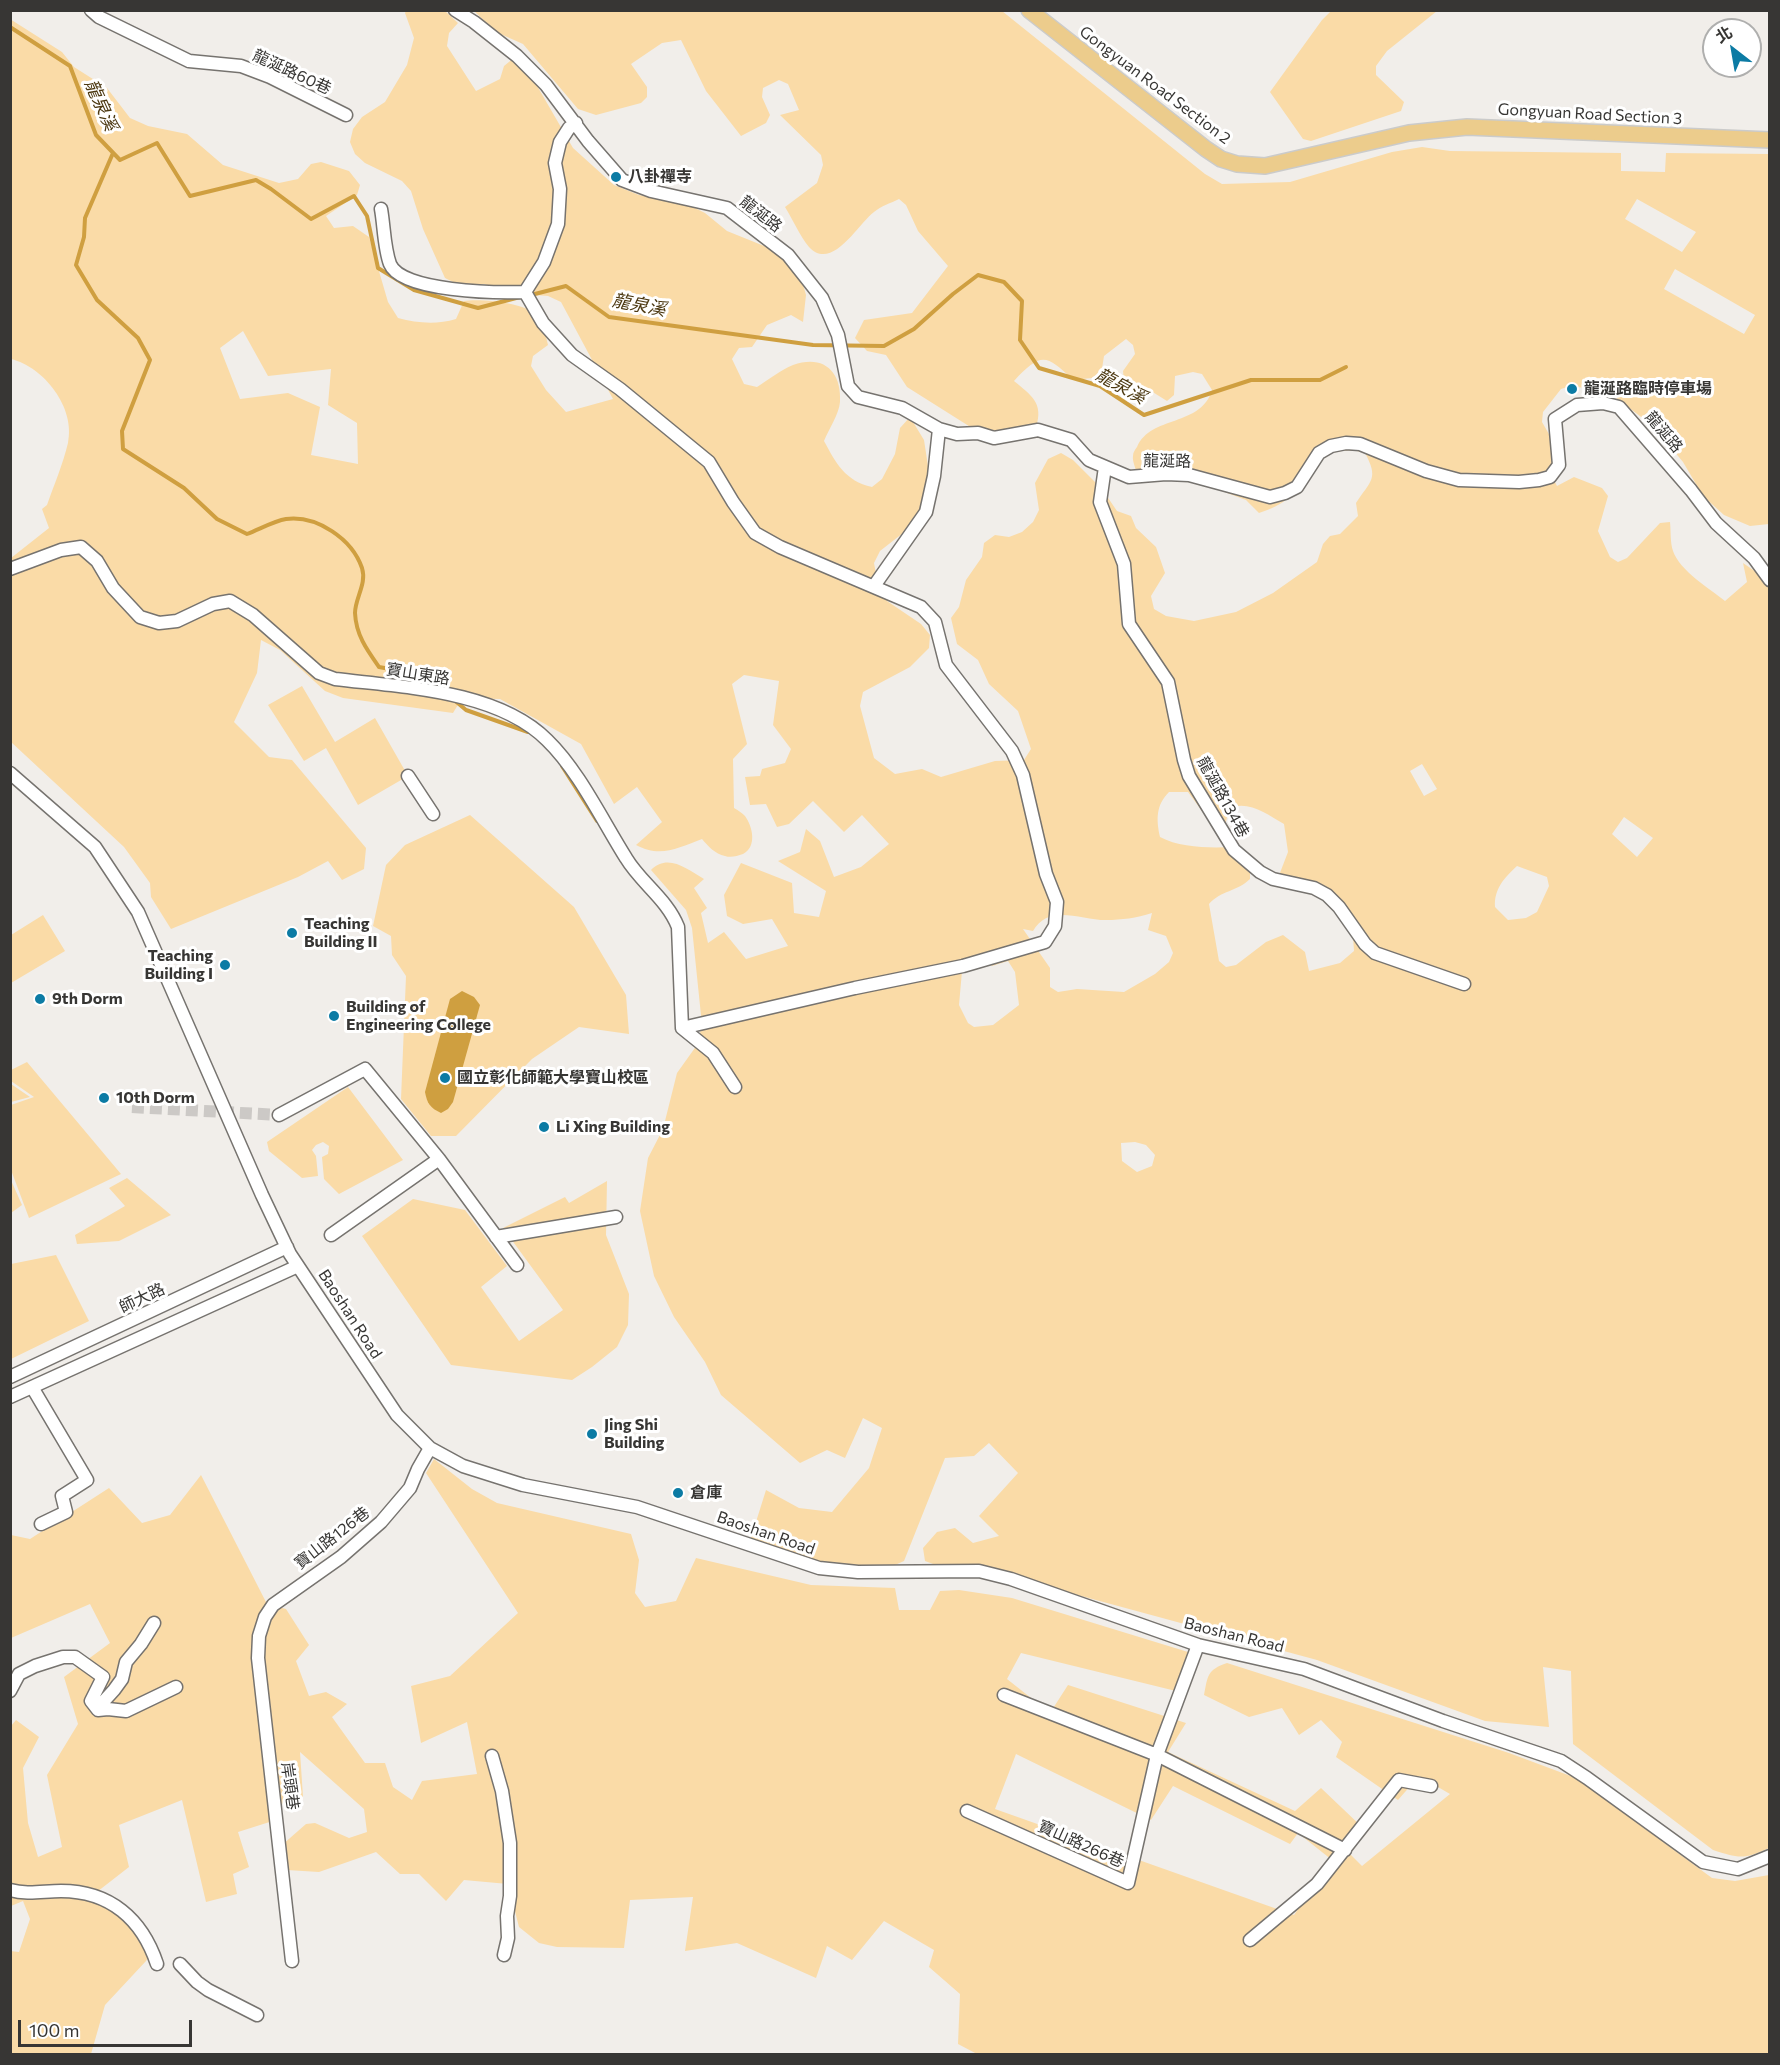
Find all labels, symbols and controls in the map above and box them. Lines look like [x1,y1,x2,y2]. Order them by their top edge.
north arrow [1702,18,1762,78]
street label: Gongyuan Road Section 2 [1076,22,1234,148]
text: 北 [1712,22,1735,46]
street label: 龍涎路60巷 [250,46,334,98]
water label: 龍泉溪 [80,76,122,134]
street label: Gongyuan Road Section 3 [1497,100,1683,128]
place label: 八卦禪寺 [628,167,692,187]
marker: 八卦禪寺 [609,170,623,184]
street label: 龍涎路 [736,192,786,236]
water label: 龍泉溪 [610,289,668,321]
water label: 龍泉溪 [1092,363,1150,409]
place label: 龍涎路臨時停車場 [1584,379,1712,399]
marker: 龍涎路臨時停車場 [1565,382,1579,396]
street label: 龍涎路 [1641,407,1687,457]
street label: 龍涎路 [1143,451,1191,471]
street label: 寶山東路 [385,660,451,688]
street label: 龍涎路134巷 [1193,753,1253,841]
place label: Teaching Building II [304,914,378,952]
marker: Teaching Building II [285,926,299,940]
place label: Teaching Building I [145,946,213,984]
marker: Teaching Building I [218,958,232,972]
place label: 9th Dorm [52,989,123,1009]
marker: 9th Dorm [33,992,47,1006]
place label: Building of Engineering College [346,997,491,1035]
marker: Building of Engineering College [327,1009,341,1023]
place label: 國立彰化師範大學寶山校區 [457,1068,649,1088]
marker: 國立彰化師範大學寶山校區 [438,1071,452,1085]
place label: 10th Dorm [116,1088,195,1108]
marker: 10th Dorm [97,1091,111,1105]
place label: Li Xing Building [556,1117,670,1137]
marker: Li Xing Building [537,1120,551,1134]
street label: Baoshan Road [314,1266,386,1362]
street label: 師大路 [116,1279,168,1317]
place label: Jing Shi Building [604,1415,664,1453]
marker: Jing Shi Building [585,1427,599,1441]
place label: 倉庫 [690,1483,722,1503]
marker: 倉庫 [671,1486,685,1500]
street label: 寶山路126巷 [291,1503,373,1573]
street label: Baoshan Road [714,1507,818,1559]
street label: Baoshan Road [1182,1613,1286,1657]
street label: 岸頭巷 [277,1761,303,1811]
street label: 寶山路266巷 [1035,1816,1127,1872]
scale bar [21,2008,195,2046]
text: 100 m [29,2019,79,2041]

